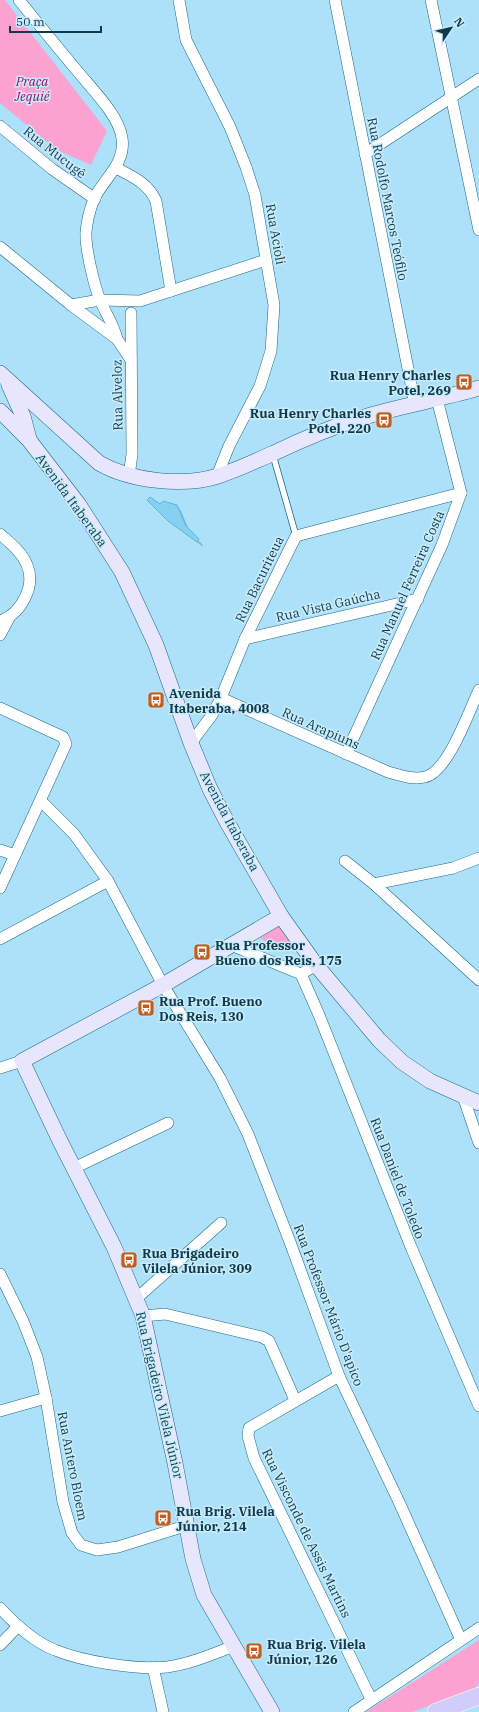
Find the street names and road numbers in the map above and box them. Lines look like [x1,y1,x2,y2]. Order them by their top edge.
street label: Rua Rodolfo Marcos Teófilo [363,116,412,282]
street label: Rua Mucugê [20,123,89,182]
street label: Rua Acioli [262,202,289,266]
street label: Rua Alveloz [108,359,127,431]
street label: Avenida Itaberaba [32,450,111,550]
street label: Rua Manuel Ferreira Costa [367,508,448,663]
street label: Rua Bacuriteua [231,533,288,625]
street label: Rua Vista Gaúcha [274,585,382,626]
street label: Rua Arapiuns [279,704,362,753]
street label: Avenida Itaberaba [196,768,263,874]
street label: Rua Daniel de Toledo [367,1115,429,1241]
street label: Rua Professor Mário D'apico [290,1222,367,1388]
street label: Rua Brigadeiro Vilela Júnior [132,1310,187,1481]
street label: Rua Antero Bloem [54,1410,91,1522]
street label: Rua Visconde de Assis Martins [258,1446,355,1621]

